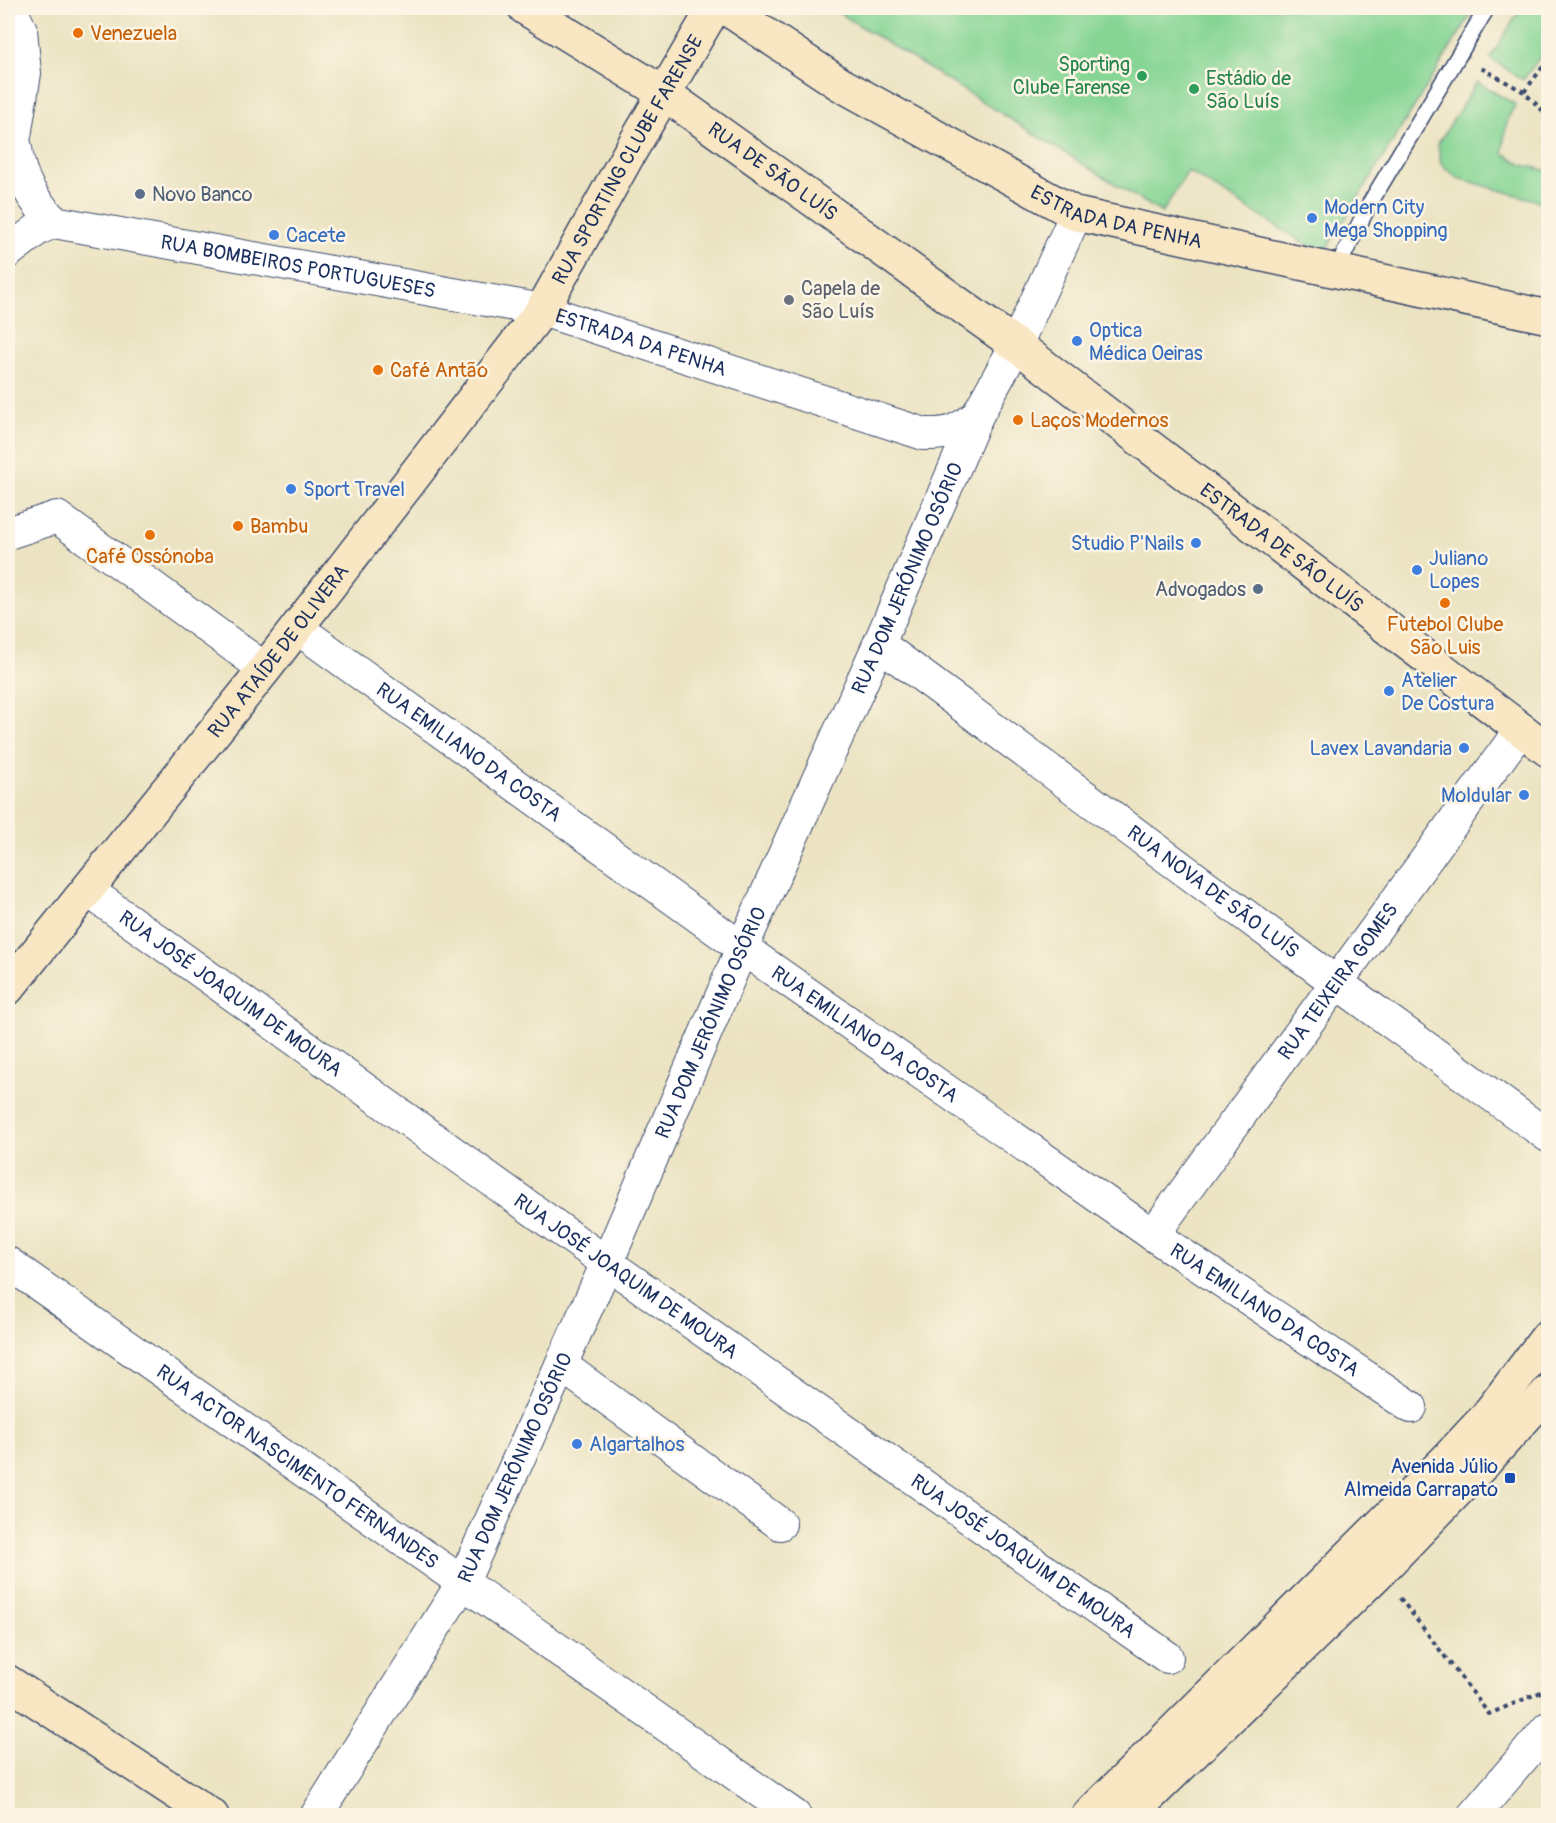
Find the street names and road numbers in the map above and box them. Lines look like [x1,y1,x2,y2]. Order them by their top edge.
street label: RUA SPORTING CLUBE FARENSE [546,30,708,289]
street label: RUA DE SÃO LUÍS [703,116,843,226]
street label: ESTRADA DA PENHA [1026,179,1205,254]
street label: RUA BOMBEIROS PORTUGUESES [159,229,437,303]
street label: ESTRADA DA PENHA [552,303,730,382]
street label: RUA DOM JERÓNIMO OSÓRIO [846,459,968,698]
street label: ESTRADA DE SÃO LUÍS [1195,477,1369,618]
street label: RUA ATAÍDE DE OLIVERA [202,559,354,743]
street label: RUA EMILIANO DA COSTA [372,677,567,827]
street label: RUA NOVA DE SÃO LUÍS [1123,820,1304,963]
street label: RUA TEIXEIRA GOMES [1272,898,1403,1064]
street label: RUA DOM JERÓNIMO OSÓRIO [649,903,771,1142]
street label: RUA JOSÉ JOAQUIM DE MOURA [114,905,347,1082]
street label: RUA EMILIANO DA COSTA [767,960,963,1108]
street label: RUA JOSÉ JOAQUIM DE MOURA [509,1188,743,1364]
street label: RUA EMILIANO DA COSTA [1166,1238,1364,1382]
street label: RUA DOM JERÓNIMO OSÓRIO [452,1349,577,1586]
street label: RUA ACTOR NASCIMENTO FERNANDES [152,1359,444,1574]
street label: RUA JOSÉ JOAQUIM DE MOURA [906,1468,1141,1644]

